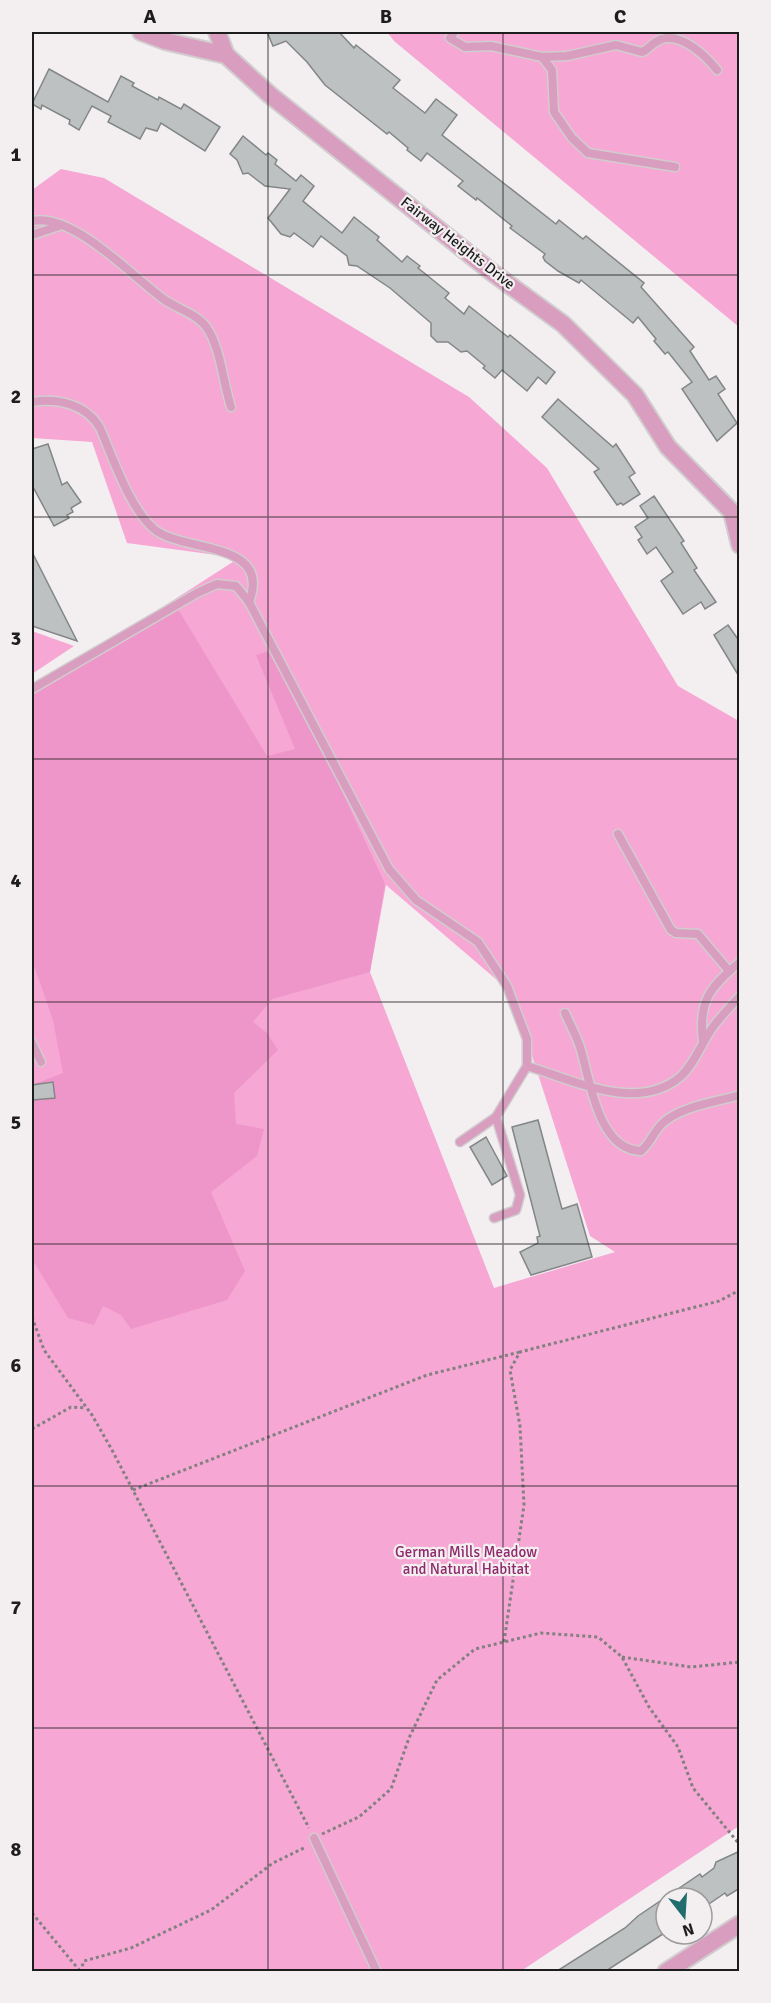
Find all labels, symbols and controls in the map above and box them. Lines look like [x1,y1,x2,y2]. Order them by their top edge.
text: A [144,4,157,29]
text: B [380,4,392,29]
text: C [614,4,626,29]
text: 1 [11,142,22,167]
street label: Fairway Heights Drive [397,193,519,293]
text: 2 [11,384,21,409]
text: 3 [11,626,21,651]
text: 4 [11,868,22,893]
text: 5 [11,1110,21,1135]
text: 6 [11,1353,22,1378]
park label: German Mills Meadow and Natural Habitat [395,1543,537,1578]
text: 7 [11,1595,22,1620]
text: 8 [11,1837,22,1862]
north arrow [654,1886,714,1946]
text: N [680,1918,696,1941]

